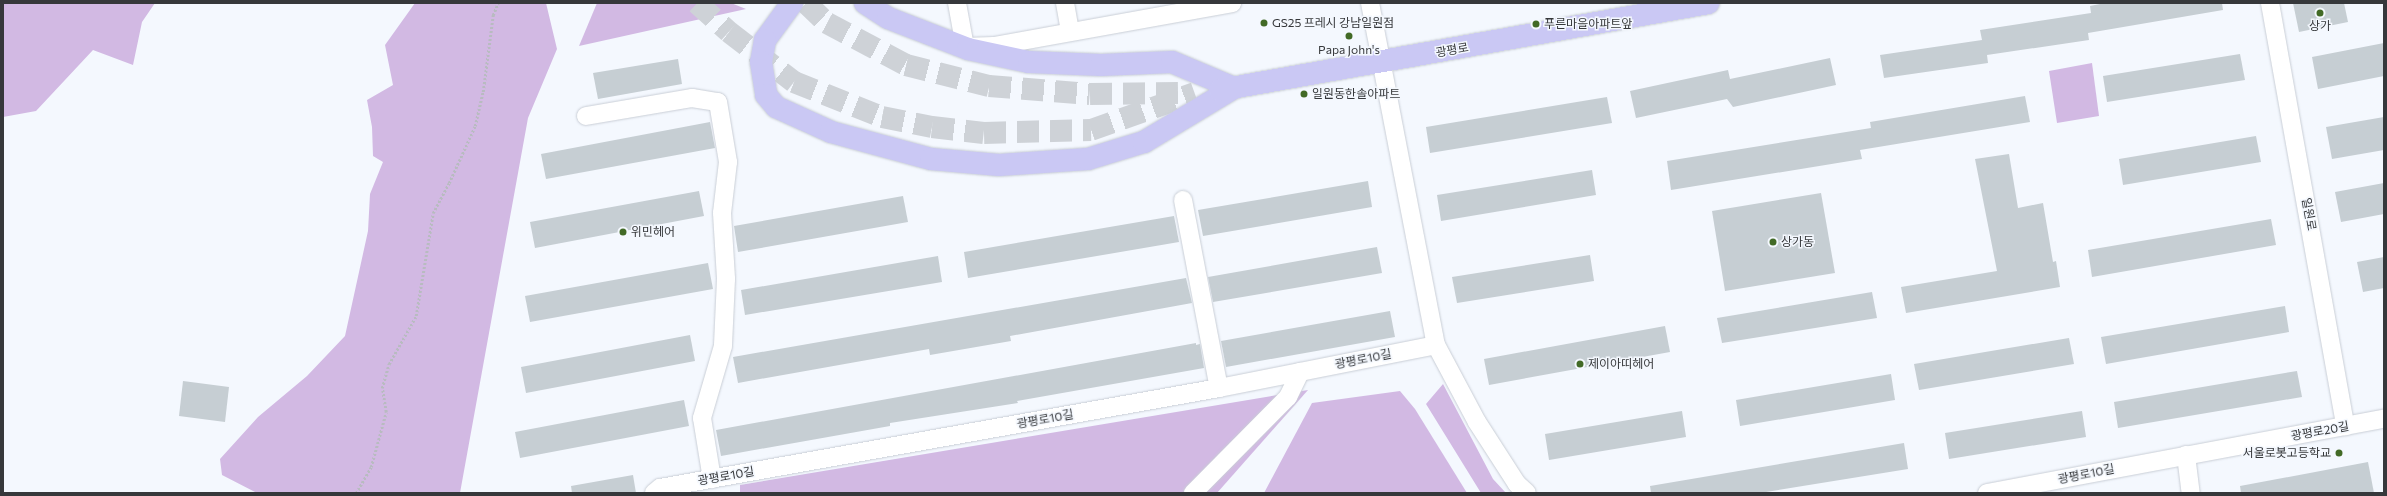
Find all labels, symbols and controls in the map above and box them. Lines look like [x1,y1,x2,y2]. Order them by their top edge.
marker: 상가 [2315,8,2325,18]
place label: GS25 프레시 강남일원점 [1272,16,1394,30]
place label: 푸른마을아파트앞 [1544,17,1632,31]
marker: GS25 프레시 강남일원점 [1259,18,1269,28]
marker: 푸른마을아파트앞 [1531,19,1541,29]
place label: 상가 [2309,19,2331,33]
marker: Papa John's [1344,31,1354,41]
street label: 광평로 [1434,40,1470,60]
place label: Papa John's [1318,43,1380,57]
place label: 일원동한솔아파트 [1312,87,1400,101]
marker: 일원동한솔아파트 [1299,89,1309,99]
street label: 일원로 [2299,196,2319,232]
place label: 위민헤어 [631,225,675,239]
marker: 위민헤어 [618,227,628,237]
place label: 상가동 [1781,235,1814,249]
marker: 상가동 [1768,237,1778,247]
street label: 광평로10길 [1334,346,1392,372]
place label: 제이아띠헤어 [1588,357,1654,371]
marker: 제이아띠헤어 [1575,359,1585,369]
street label: 광평로10길 [1016,407,1074,431]
street label: 광평로20길 [2290,419,2350,443]
place label: 서울로봇고등학교 [2243,446,2331,460]
marker: 서울로봇고등학교 [2334,448,2344,458]
street label: 광평로10길 [2057,461,2115,487]
street label: 광평로10길 [697,464,755,488]

